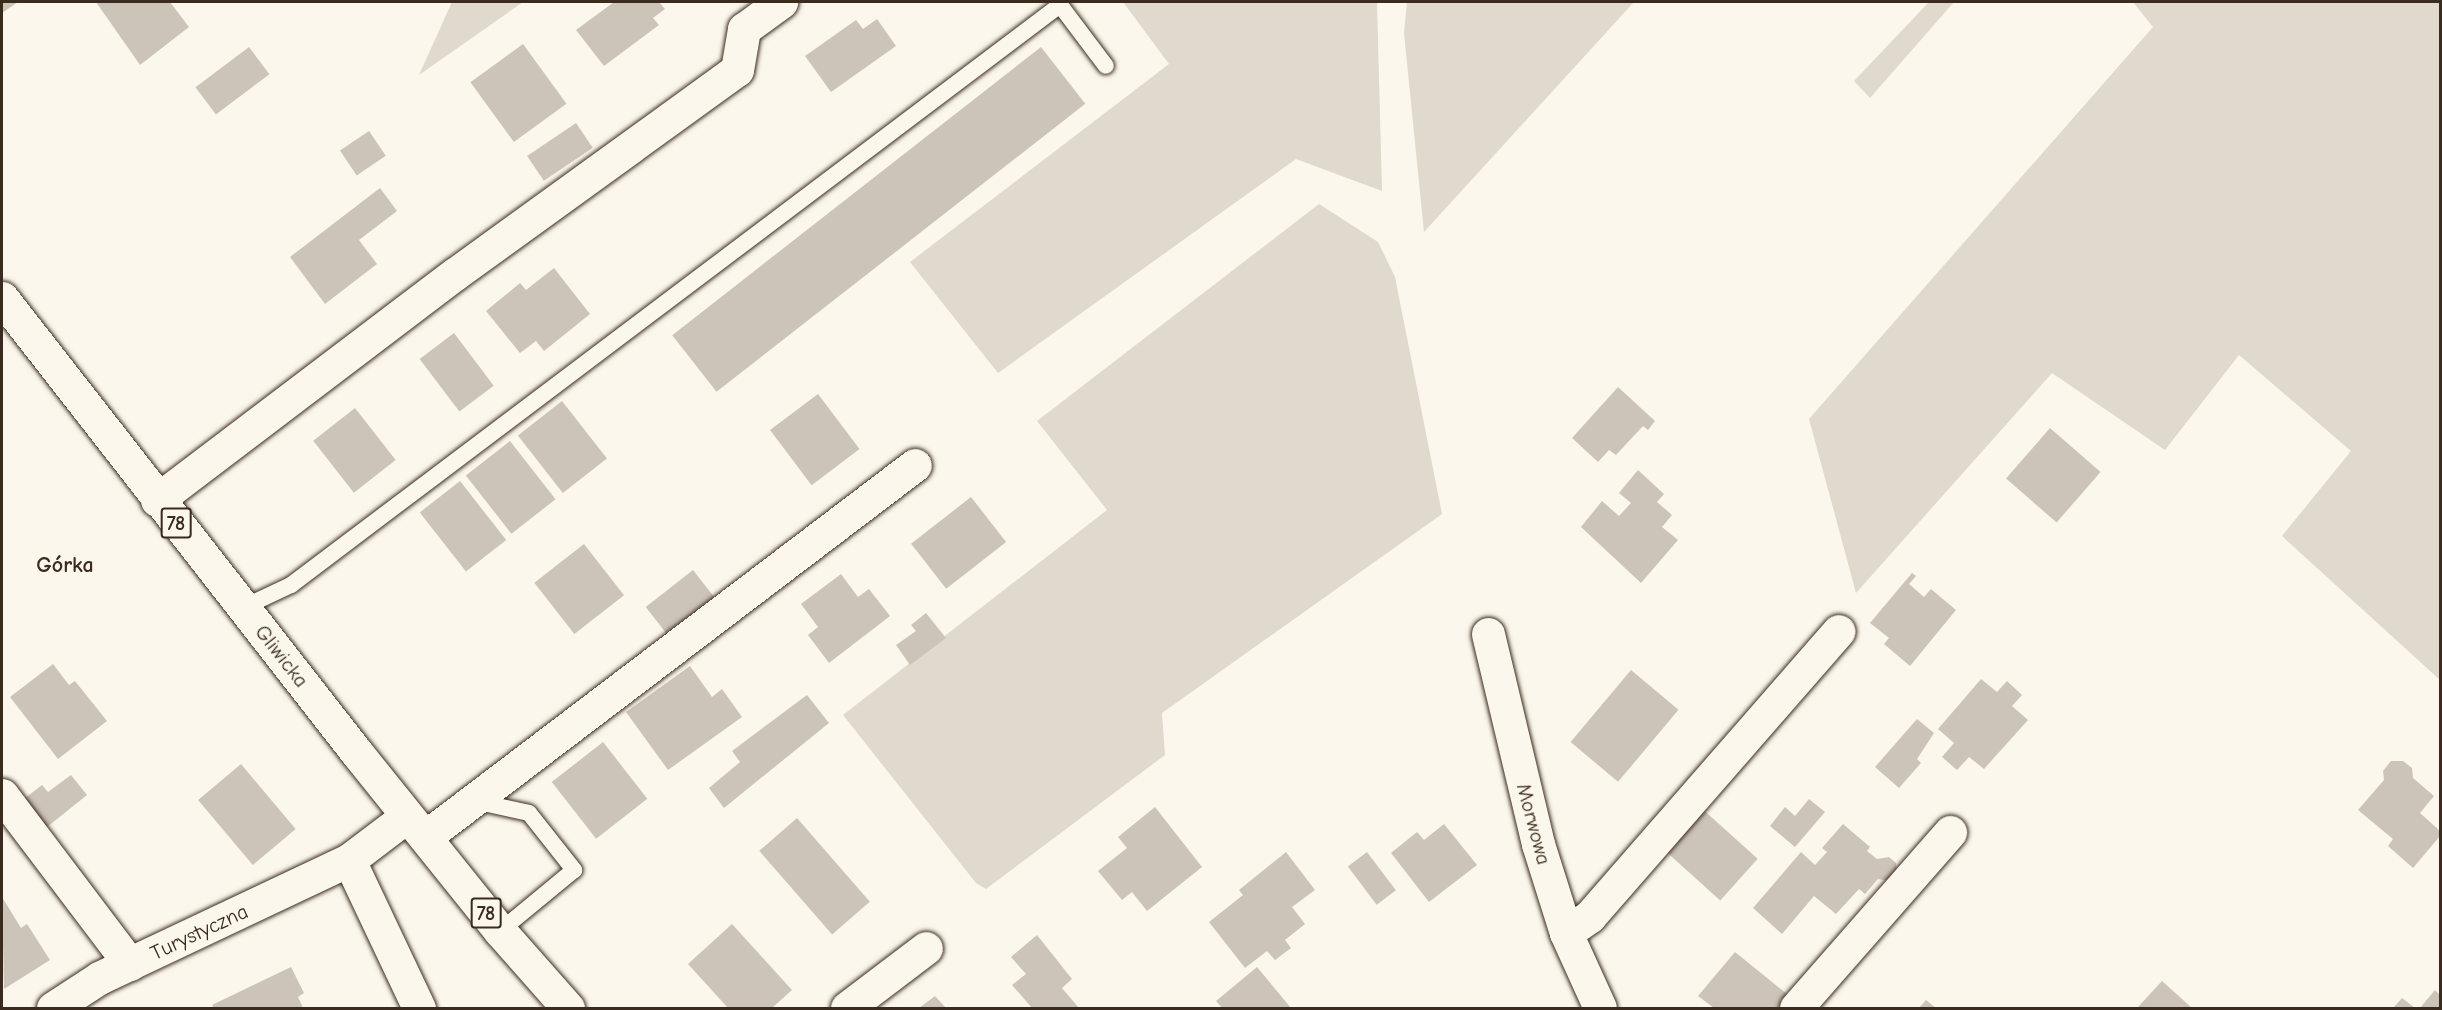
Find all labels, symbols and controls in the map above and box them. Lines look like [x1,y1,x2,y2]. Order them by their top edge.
road number: 78 [160,506,192,540]
district label: Górka [36,553,94,579]
street label: Gliwicka [250,620,314,692]
street label: Morwowa [1511,781,1557,867]
road number: 78 [470,896,502,930]
street label: Turystyczna [146,898,252,966]

